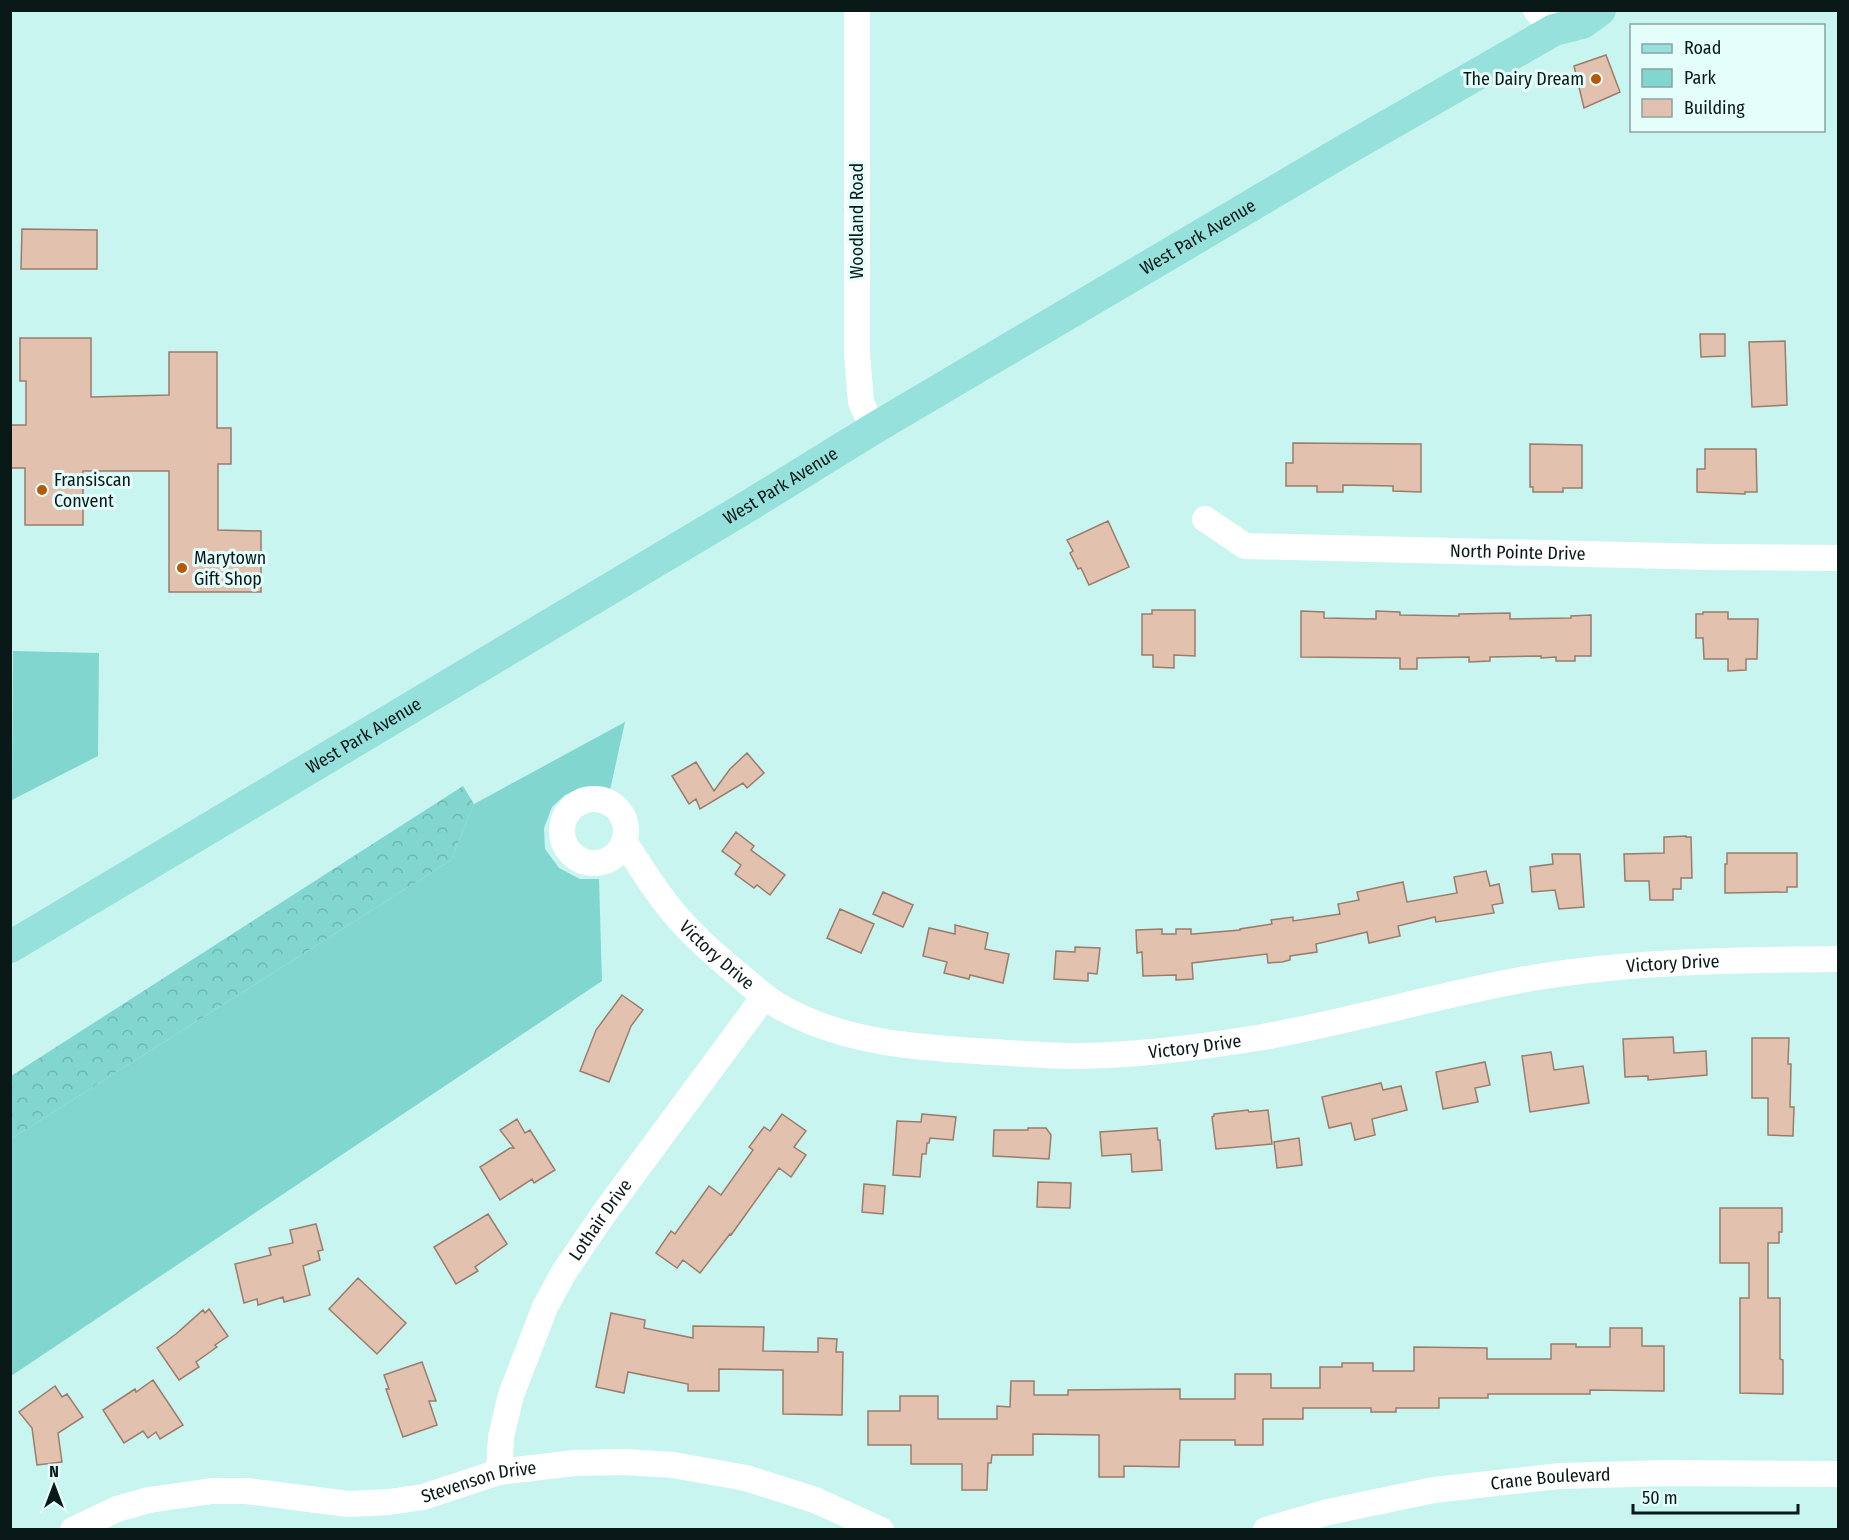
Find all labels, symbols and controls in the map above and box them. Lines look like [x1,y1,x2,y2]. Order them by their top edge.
legend [1630,24,1825,132]
text: Road [1684,37,1721,59]
text: Park [1684,67,1717,89]
place label: The Dairy Dream [1463,68,1584,90]
marker: The Dairy Dream [1589,72,1603,86]
text: Building [1684,97,1745,119]
street label: Woodland Road [846,163,868,279]
street label: West Park Avenue [1136,194,1260,280]
street label: West Park Avenue [719,442,842,529]
place label: Fransiscan Convent [54,469,131,512]
marker: Fransiscan Convent [35,483,49,497]
street label: North Pointe Drive [1450,540,1586,565]
place label: Marytown Gift Shop [194,547,266,590]
marker: Marytown Gift Shop [175,561,189,575]
street label: West Park Avenue [302,693,425,779]
street label: Victory Drive [675,916,759,994]
street label: Victory Drive [1625,950,1720,977]
street label: Victory Drive [1148,1030,1243,1063]
street label: Lothair Drive [564,1175,637,1265]
north arrow [24,1456,84,1516]
street label: Stevenson Drive [418,1457,538,1508]
text: N [49,1462,59,1481]
street label: Crane Boulevard [1489,1464,1611,1495]
scale bar [1633,1477,1798,1515]
text: 50 m [1642,1487,1678,1509]

